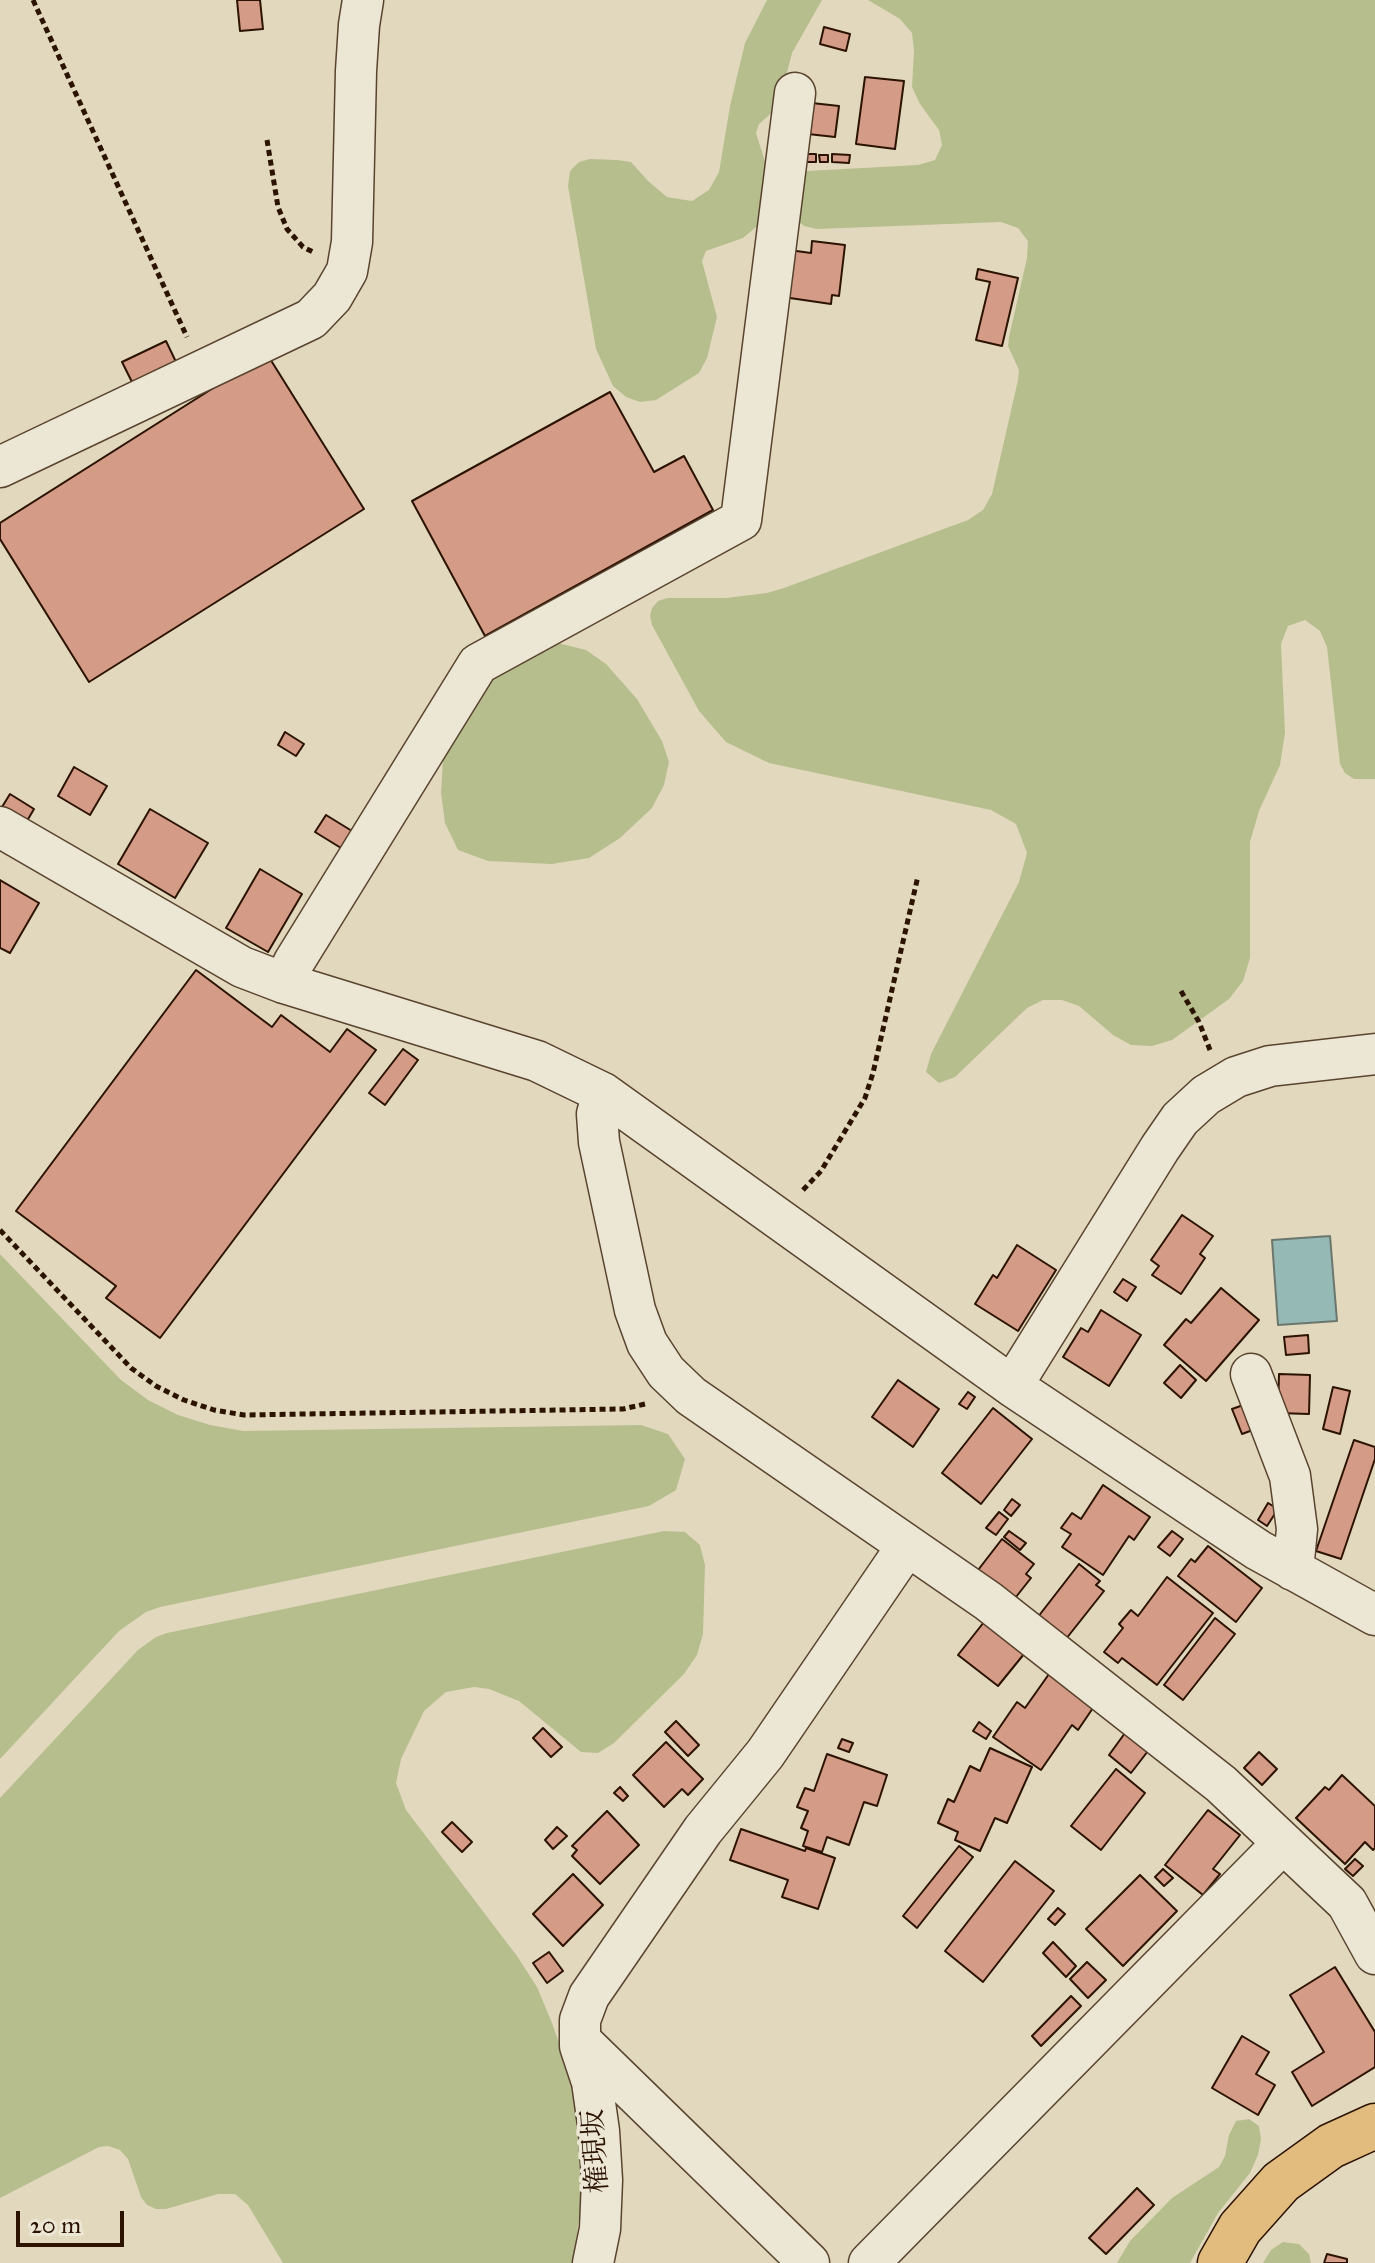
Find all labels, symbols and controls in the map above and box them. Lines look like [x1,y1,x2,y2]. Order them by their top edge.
street label: 権現坂 [577,2108,617,2194]
scale bar [20,2195,128,2245]
text: 20 m [30,2210,81,2240]

